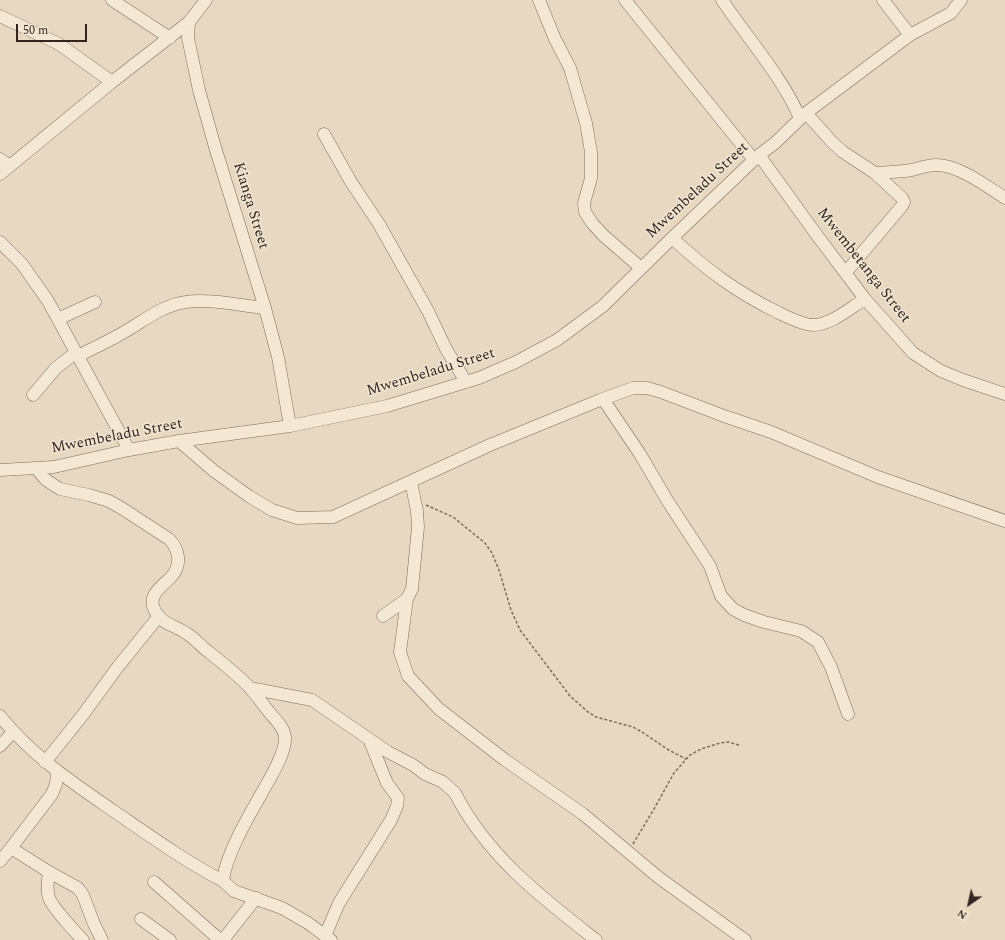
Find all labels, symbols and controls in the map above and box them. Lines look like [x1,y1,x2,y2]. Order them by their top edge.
scale bar [18,16,89,42]
text: 50 m [23,21,48,40]
street label: Mwembeladu Street [643,139,753,243]
street label: Kianga Street [228,160,272,252]
street label: Mwembetanga Street [812,205,914,327]
street label: Mwembeladu Street [365,345,497,401]
street label: Mwembeladu Street [50,415,184,459]
north arrow [949,884,989,924]
text: N [954,905,970,924]

